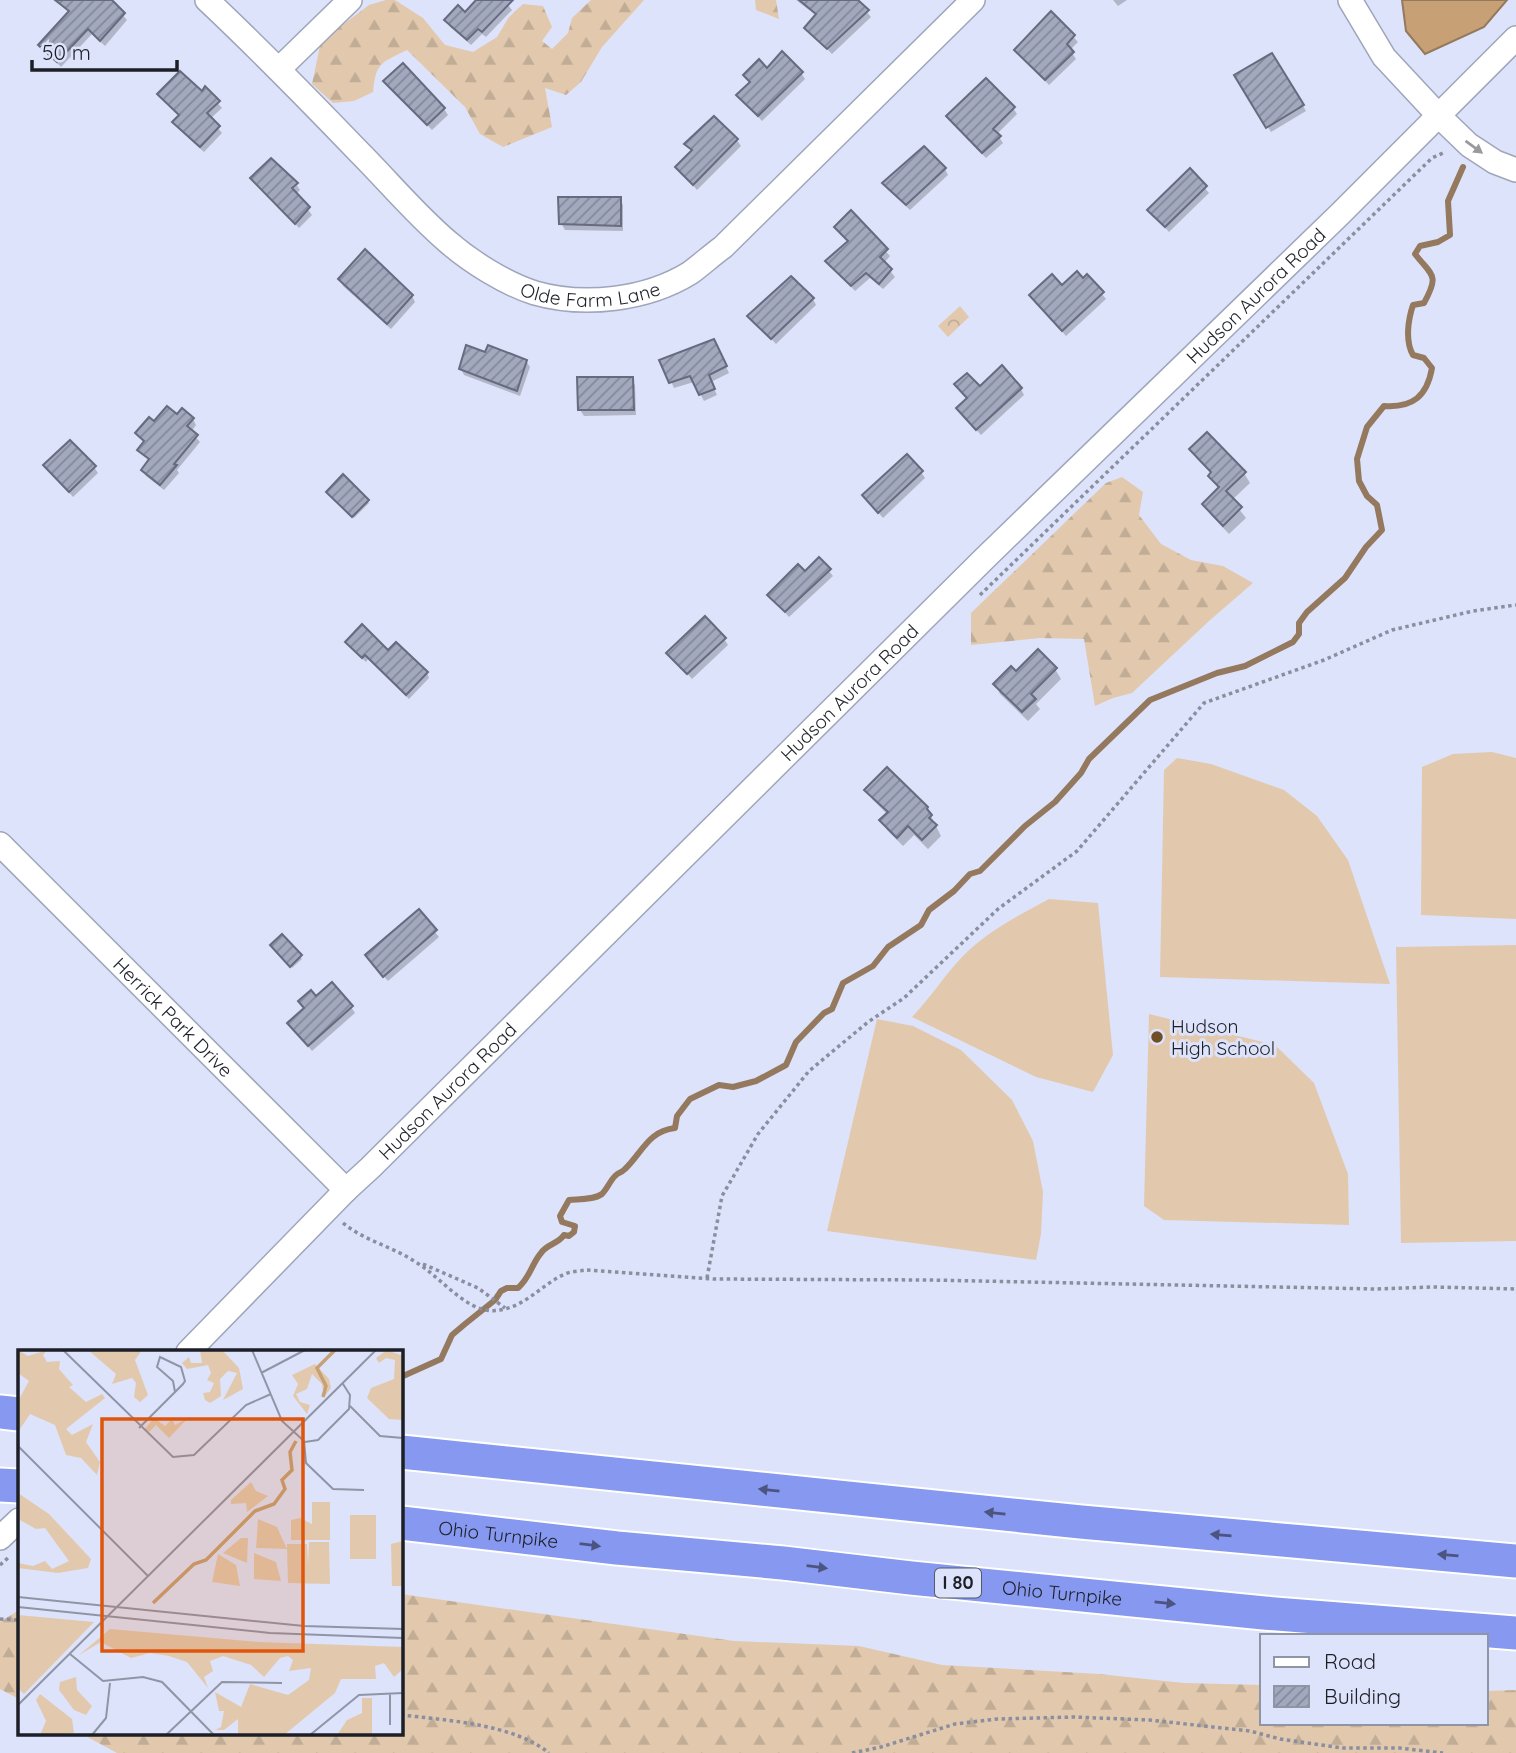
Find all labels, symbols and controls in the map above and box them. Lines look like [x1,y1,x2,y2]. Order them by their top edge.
scale bar [32,28,177,72]
text: 50 m [42,39,91,65]
one-way arrow [1465,140,1483,155]
street label: Hudson Aurora Road [1181,223,1330,369]
street label: Olde Farm Lane [517,276,663,312]
street label: Hudson Aurora Road [775,619,923,766]
street label: Herrick Park Drive [108,952,238,1082]
place label: Hudson High School [1171,1014,1275,1060]
street label: Hudson Aurora Road [373,1018,522,1165]
marker: Hudson High School [1149,1029,1165,1045]
inset map [18,1350,402,1736]
one-way arrow [757,1484,779,1495]
one-way arrow [984,1508,1006,1519]
street label: Ohio Turnpike [437,1515,560,1553]
one-way arrow [1210,1529,1232,1540]
one-way arrow [579,1539,601,1550]
one-way arrow [1437,1549,1459,1560]
one-way arrow [806,1561,828,1572]
road number: I 80 [935,1568,981,1598]
street label: Ohio Turnpike [1001,1575,1123,1611]
one-way arrow [1154,1598,1176,1609]
legend [1260,1634,1488,1725]
text: Road [1324,1648,1376,1674]
text: Building [1324,1683,1401,1709]

